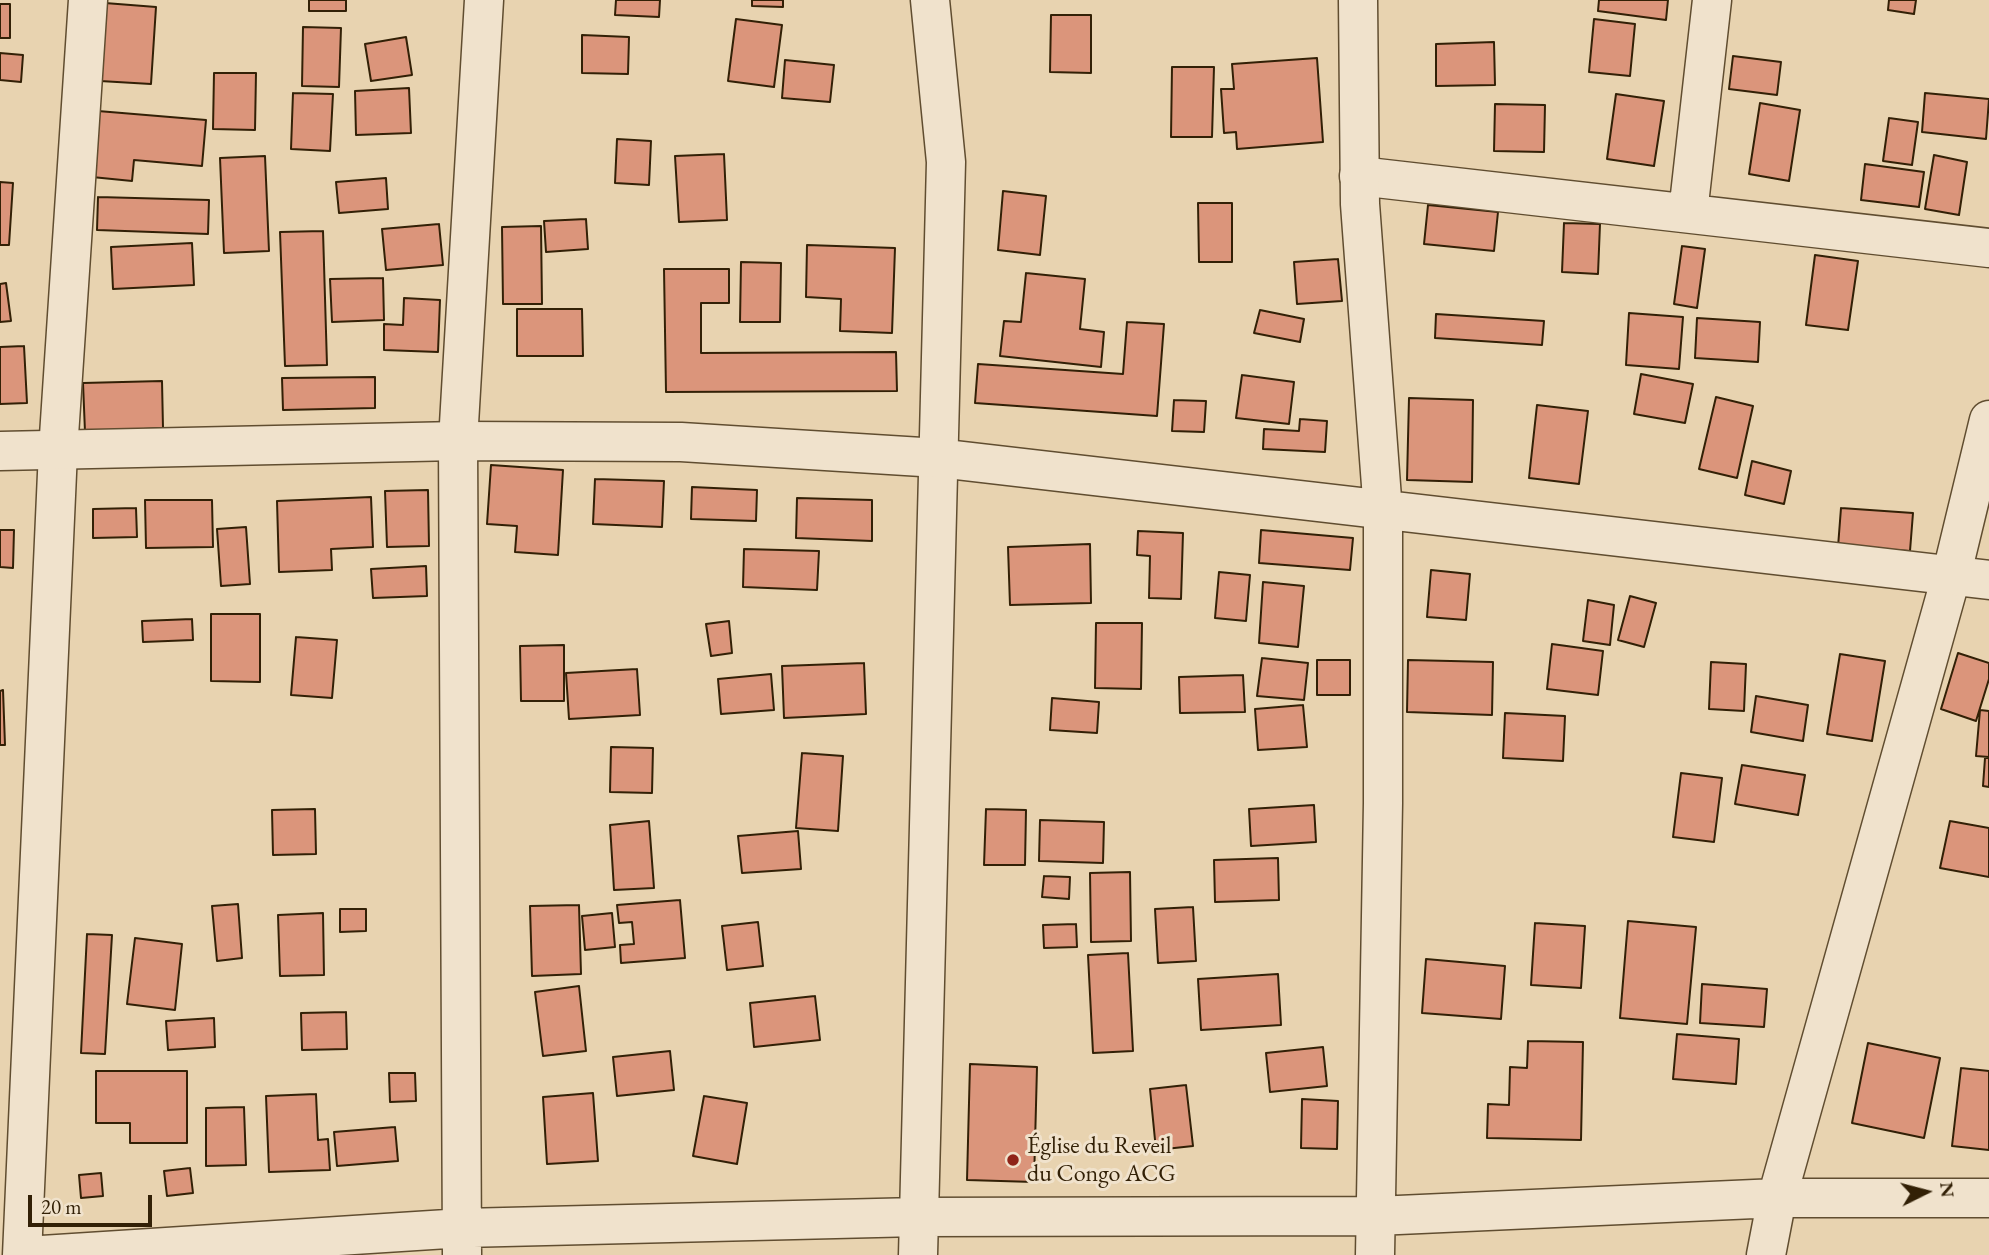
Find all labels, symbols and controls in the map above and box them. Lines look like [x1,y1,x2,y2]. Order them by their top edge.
place label: Église du Reveil du Congo ACG [1027,1132,1176,1188]
marker: Église du Reveil du Congo ACG [1005,1152,1021,1168]
north arrow [1891,1157,1961,1227]
text: N [1934,1181,1961,1199]
scale bar [32,1182,156,1226]
text: 20 m [41,1193,82,1220]

